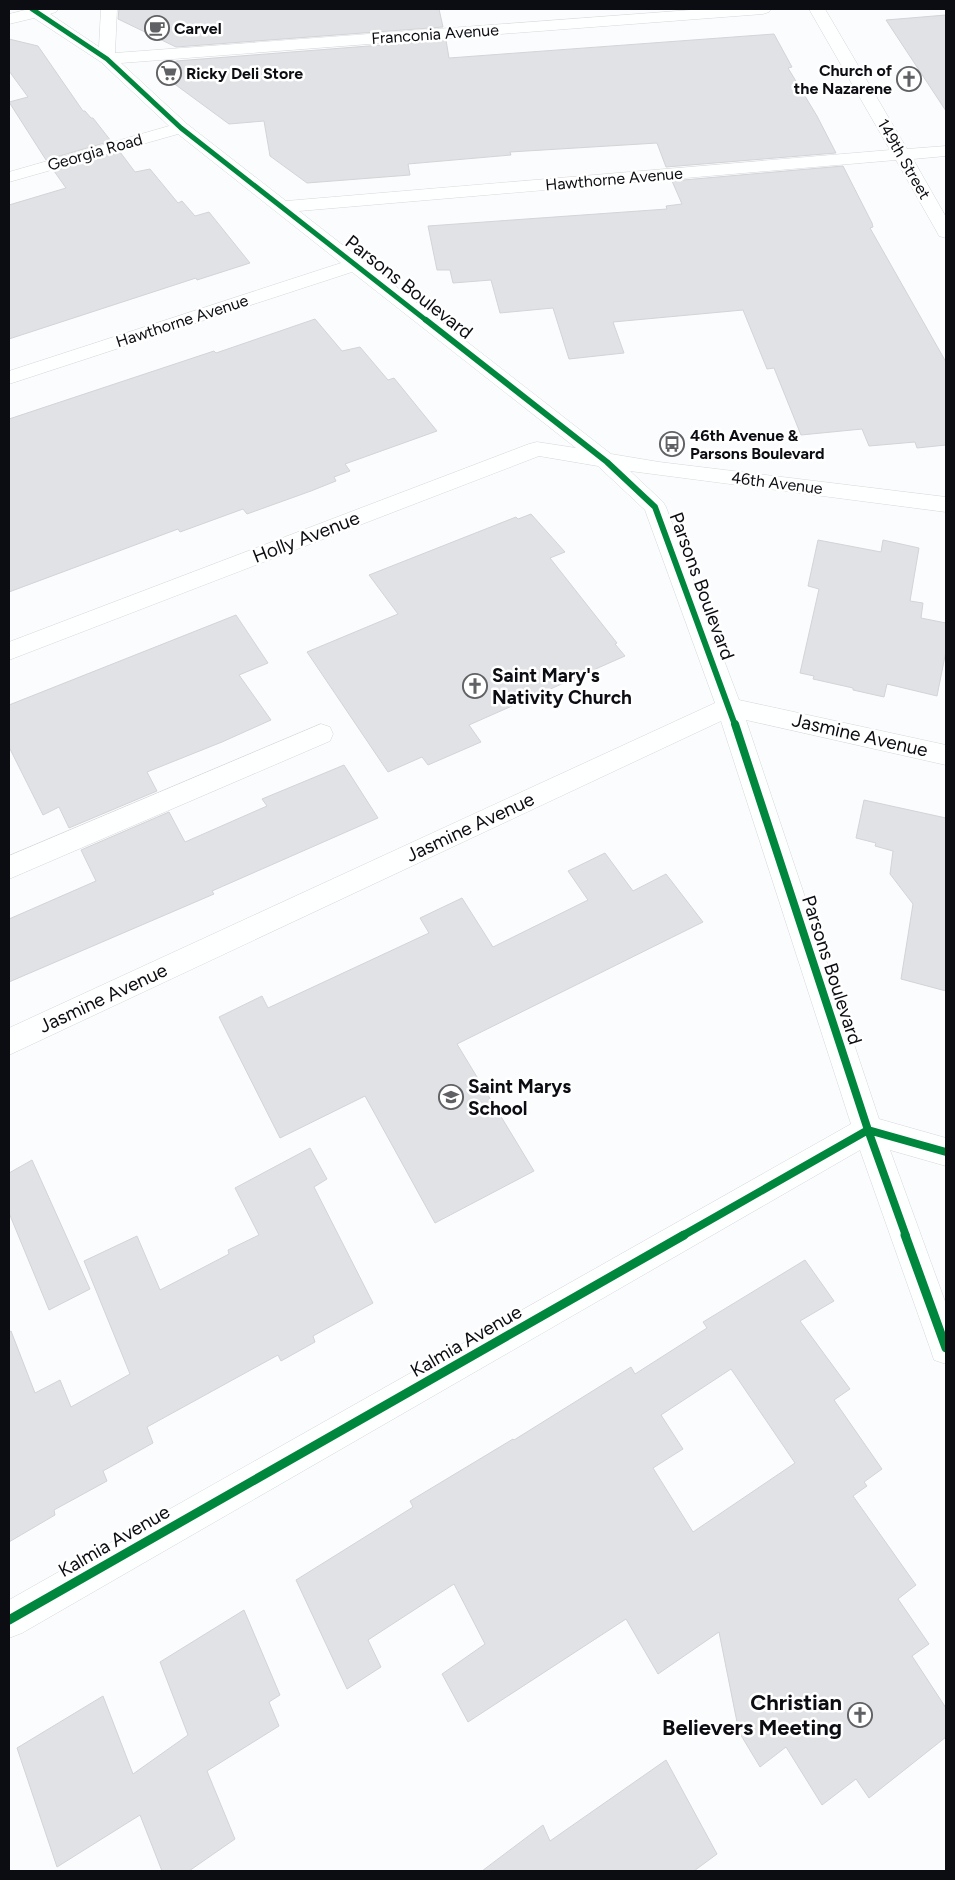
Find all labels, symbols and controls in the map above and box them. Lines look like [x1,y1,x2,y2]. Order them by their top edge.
cafe icon: Carvel [144,15,170,41]
place label: Carvel [174,19,222,38]
street label: Franconia Avenue [371,20,500,48]
supermarket icon: Ricky Deli Store [156,60,182,86]
place label: Church of the Nazarene [794,61,893,98]
place label: Ricky Deli Store [186,64,303,83]
church icon: Church of the Nazarene [896,66,922,92]
street label: 149th Street [873,116,935,202]
street label: Georgia Road [45,129,145,175]
street label: Hawthorne Avenue [544,164,684,194]
street label: Parsons Boulevard [341,230,477,344]
street label: Hawthorne Avenue [113,291,251,351]
place label: 46th Avenue & Parsons Boulevard [690,426,825,463]
bus stop icon: 46th Avenue & Parsons Boulevard [659,431,685,457]
street label: 46th Avenue [730,468,824,498]
street label: Holly Avenue [249,506,363,568]
street label: Parsons Boulevard [665,509,739,663]
place label: Saint Mary's Nativity Church [492,664,632,709]
church icon: Saint Mary's Nativity Church [462,673,488,699]
street label: Jasmine Avenue [790,708,930,762]
street label: Jasmine Avenue [402,787,538,867]
street label: Parsons Boulevard [797,893,867,1047]
street label: Jasmine Avenue [35,958,171,1038]
place label: Saint Marys School [468,1075,571,1120]
school or university icon: Saint Marys School [438,1084,464,1110]
street label: Kalmia Avenue [406,1300,526,1382]
street label: Kalmia Avenue [54,1500,174,1582]
place label: Christian Believers Meeting [662,1689,842,1741]
church icon: Christian Believers Meeting [847,1702,873,1728]

